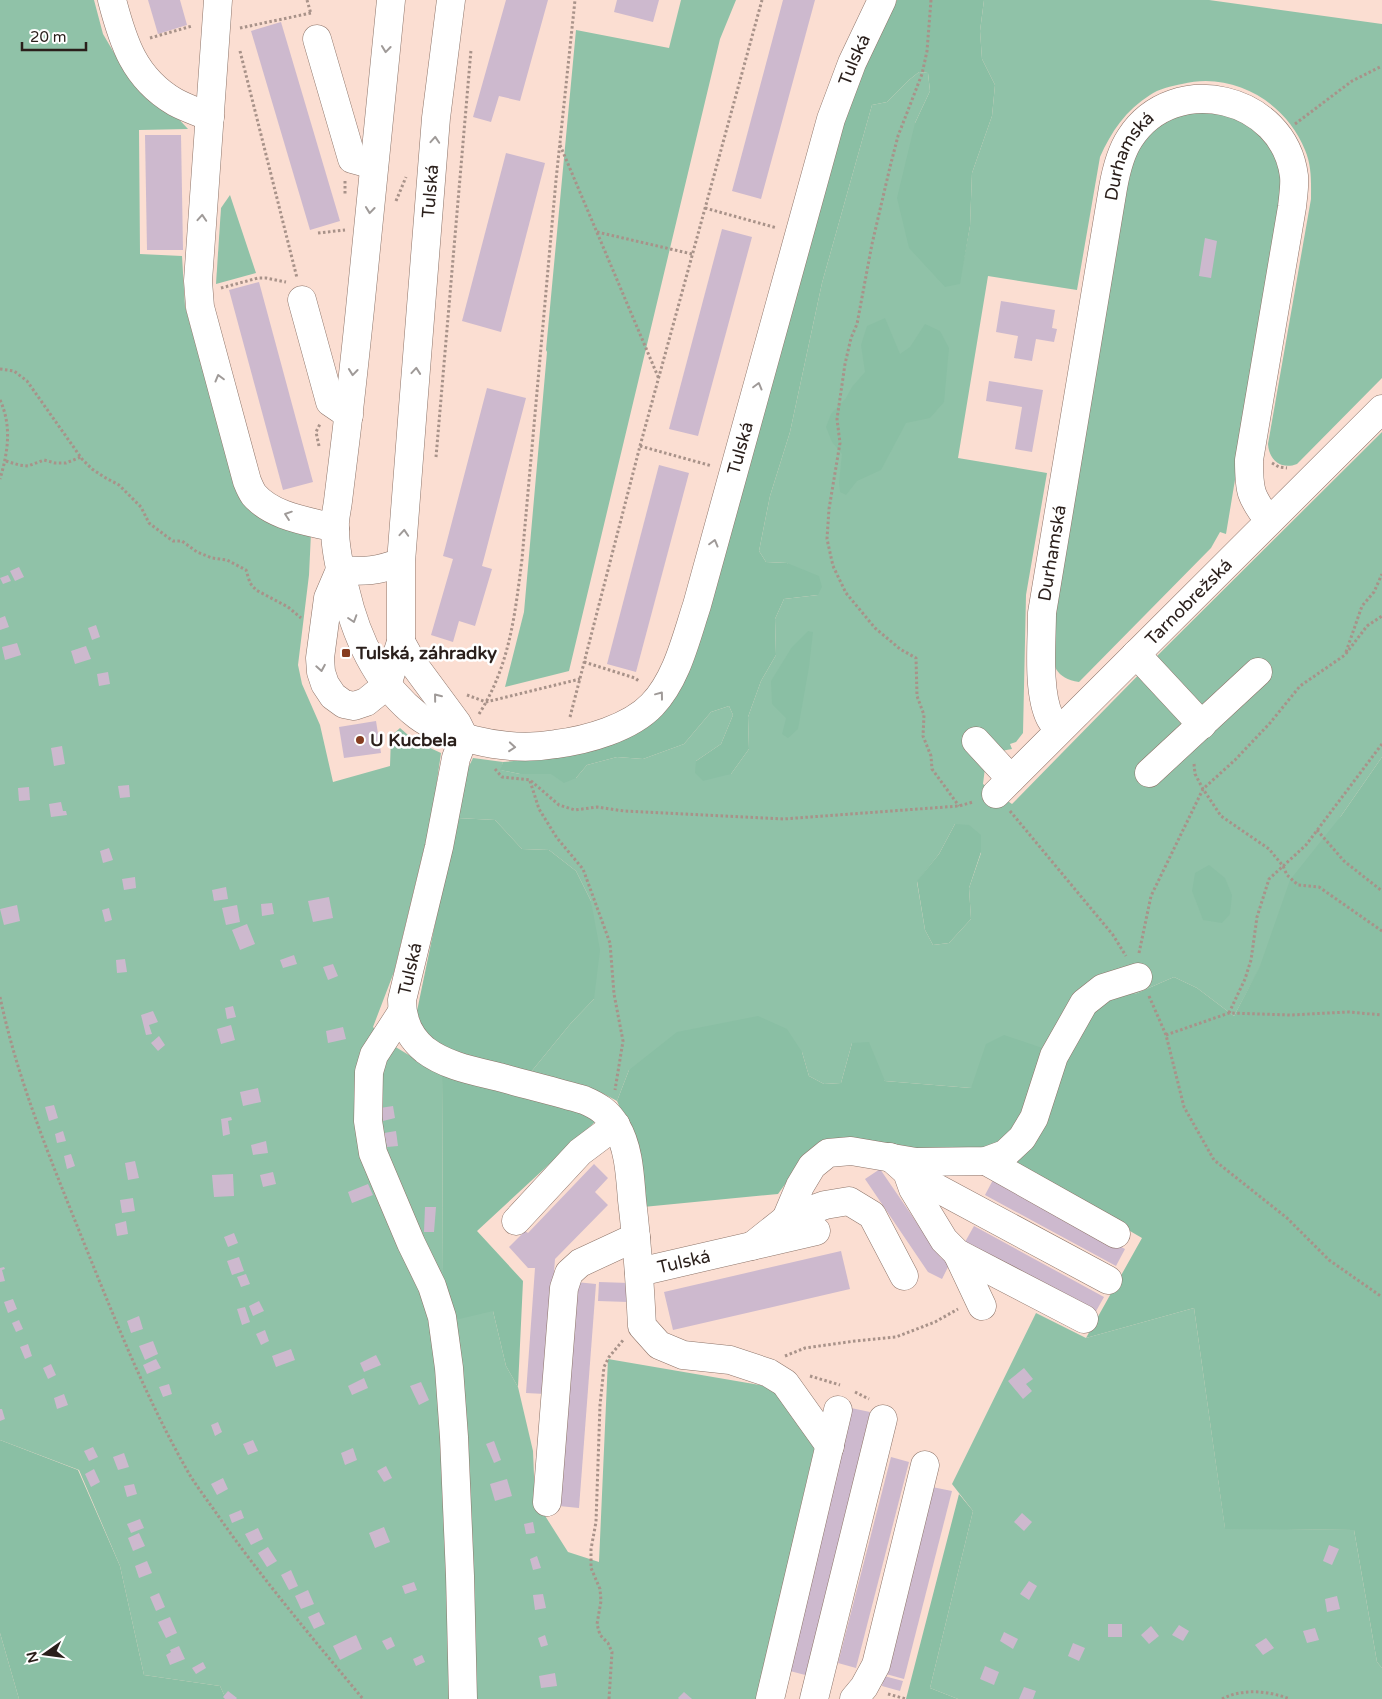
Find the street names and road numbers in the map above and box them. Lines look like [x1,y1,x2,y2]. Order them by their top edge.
street label: Tulská [834,31,875,89]
street label: Durhamská [1100,107,1158,202]
street label: Tulská [417,163,443,219]
street label: Tulská [722,419,758,477]
street label: Durhamská [1033,503,1071,603]
street label: Tarnobrežská [1140,554,1237,650]
street label: Tulská [393,940,427,998]
street label: Tulská [655,1245,712,1278]

